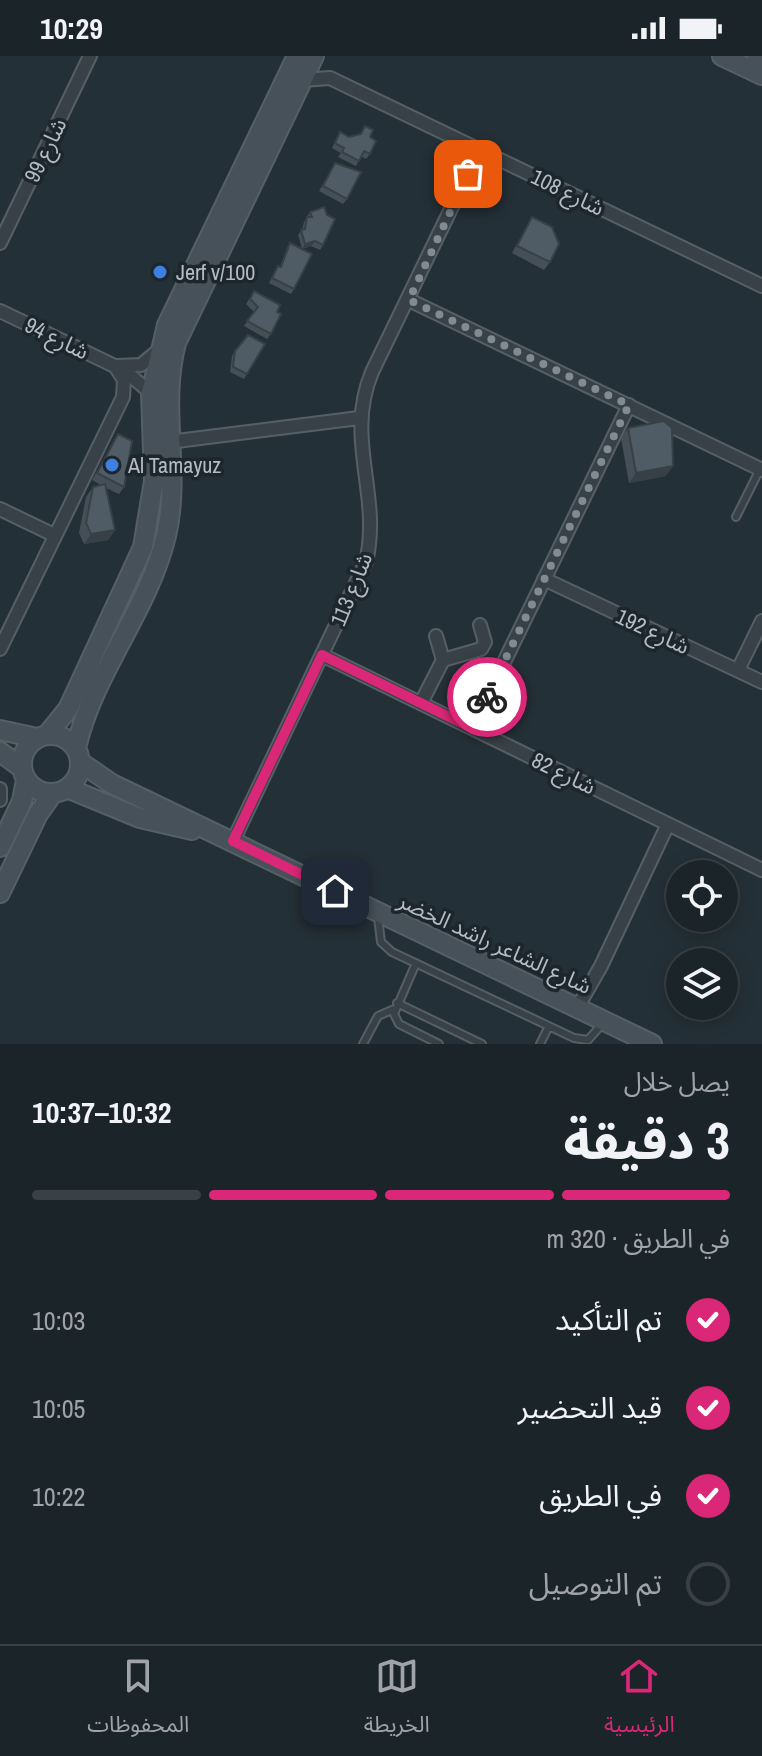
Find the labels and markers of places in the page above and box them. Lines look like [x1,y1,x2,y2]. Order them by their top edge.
pin [434,140,502,208]
place label: Jerf v/100 [176,257,255,287]
marker: Jerf v/100 [151,263,169,281]
place label: Al Tamayuz [127,450,221,480]
marker: Al Tamayuz [103,456,121,474]
pin [301,857,369,925]

